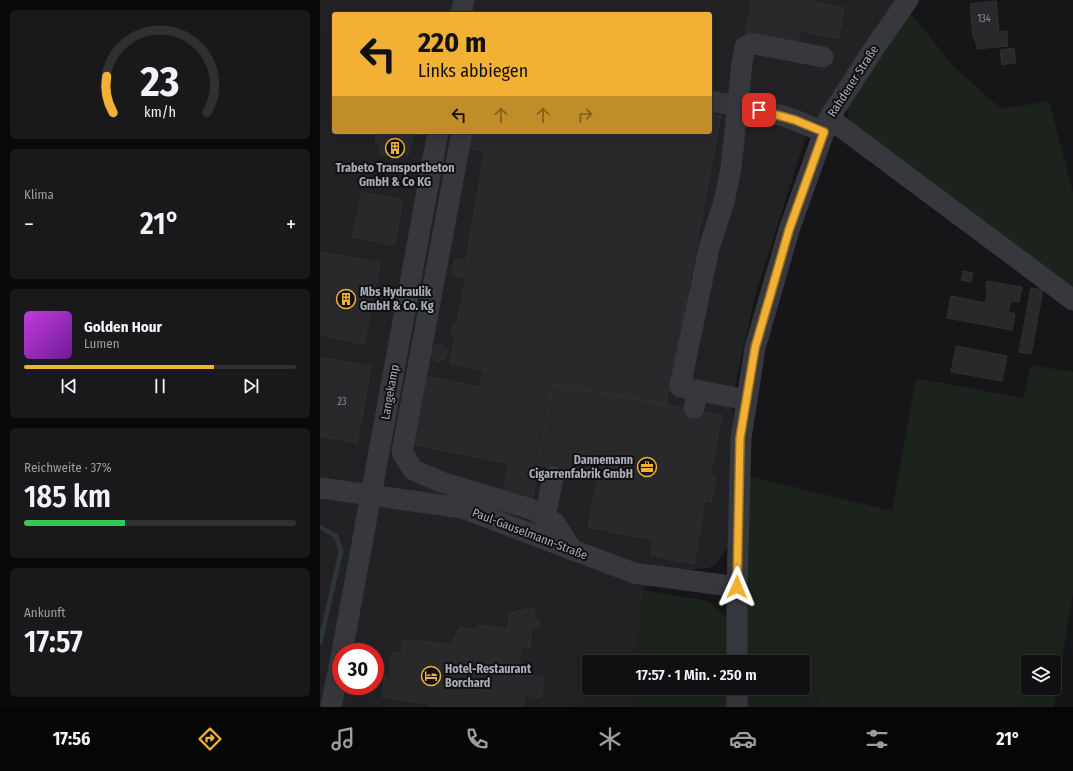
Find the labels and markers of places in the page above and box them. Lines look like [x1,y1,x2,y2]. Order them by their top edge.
pin [742,93,776,127]
building icon: Trabeto Transportbeton GmbH & Co KG [384,137,406,159]
place label: Trabeto Transportbeton GmbH & Co KG [336,161,454,189]
place label: Mbs Hydraulik GmbH & Co. Kg [360,285,434,313]
building icon: Mbs Hydraulik GmbH & Co. Kg [335,288,357,310]
place label: Dannemann Cigarrenfabrik GmbH [529,453,633,481]
office icon: Dannemann Cigarrenfabrik GmbH [636,456,658,478]
place label: Hotel-Restaurant Borchard [445,662,532,690]
hotel icon: Hotel-Restaurant Borchard [420,665,442,687]

